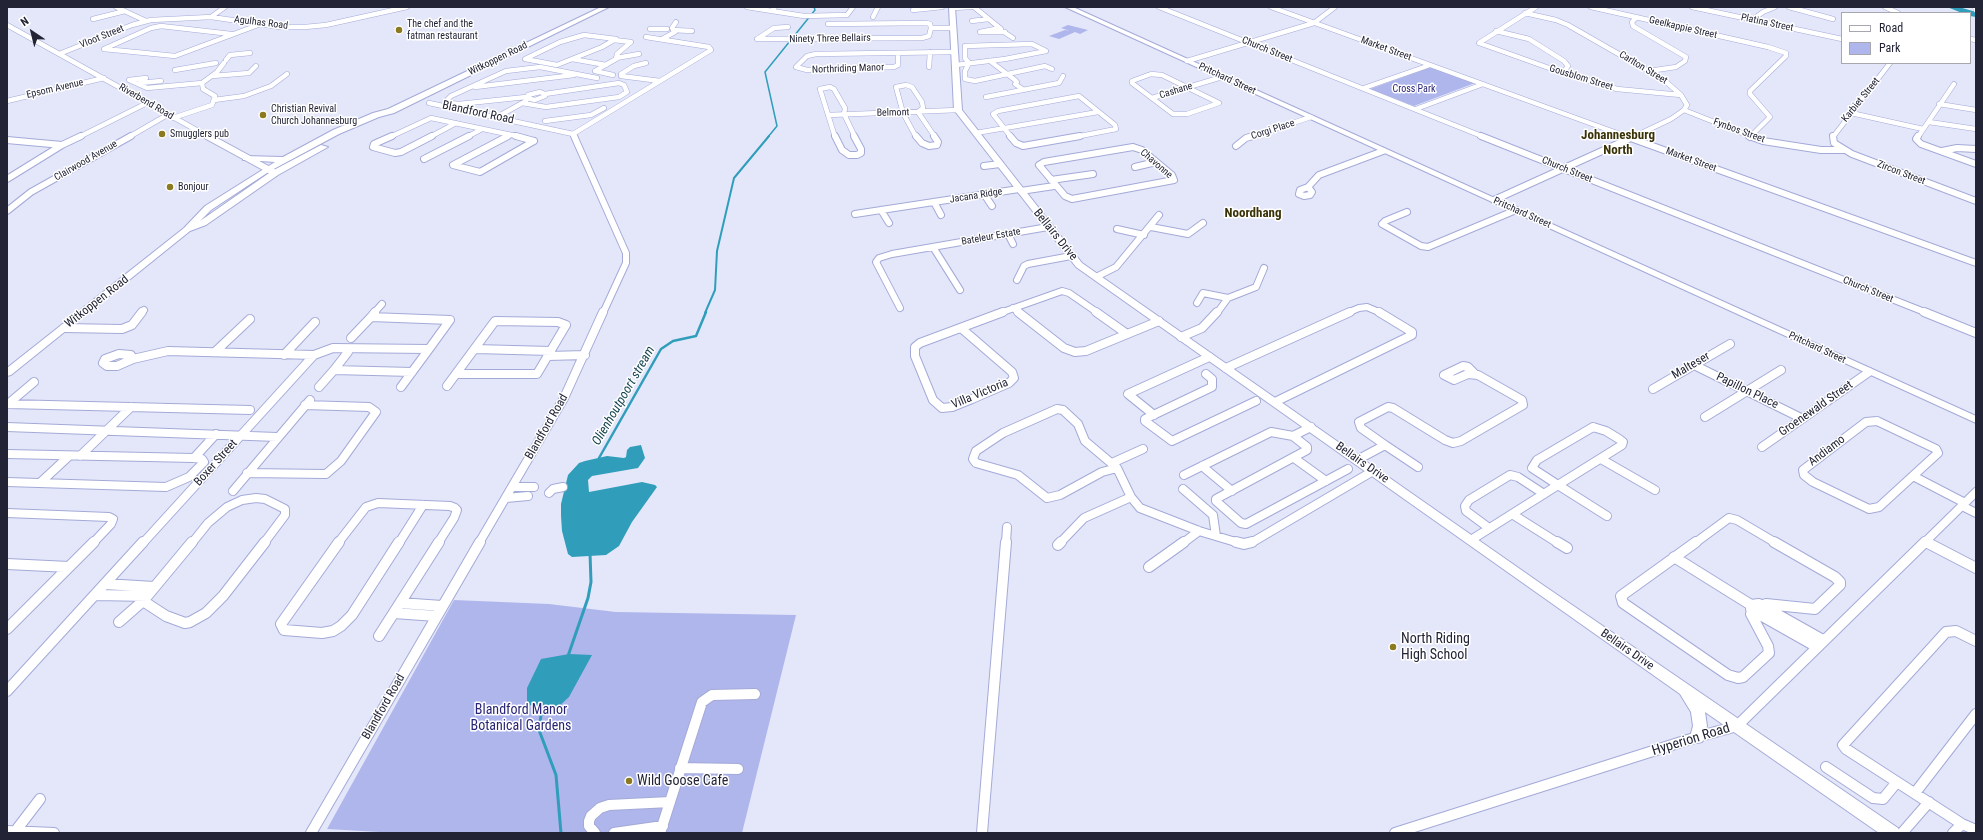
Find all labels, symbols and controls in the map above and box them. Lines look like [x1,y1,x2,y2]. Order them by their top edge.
north arrow [12,12,52,52]
street label: Platina Street [1740,12,1794,34]
legend [1841,12,1971,64]
street label: Agulhas Road [233,14,289,32]
street label: Geelkappie Street [1648,14,1718,42]
text: N [18,15,31,29]
place label: The chef and the fatman restaurant [407,18,478,42]
text: Road [1879,21,1903,35]
street label: Vloot Street [78,23,126,51]
marker: The chef and the fatman restaurant [394,25,404,35]
street label: Ninety Three Bellairs [789,32,871,46]
street label: Church Street [1240,34,1294,66]
street label: Market Street [1359,34,1413,64]
street label: Witkoppen Road [467,40,529,78]
text: Park [1879,41,1900,55]
street label: Carlton Street [1617,49,1669,87]
street label: Pritchard Street [1196,61,1258,97]
street label: Northriding Manor [812,62,884,76]
street label: Gousblom Street [1548,63,1614,93]
street label: Karbiet Street [1839,75,1883,125]
street label: Epsom Avenue [25,77,85,101]
street label: Cashane [1158,80,1194,102]
street label: Riverbend Road [116,81,176,123]
park label: Cross Park [1393,83,1435,95]
street label: Blandford Road [441,98,515,128]
place label: Christian Revival Church Johannesburg [271,103,357,126]
street label: Belmont [877,107,909,119]
marker: Christian Revival Church Johannesburg [258,110,268,120]
street label: Fynbos Street [1712,116,1766,146]
street label: Corgi Place [1250,117,1296,143]
place label: Smugglers pub [170,128,229,140]
district label: Johannesburg North [1581,128,1655,159]
marker: Smugglers pub [157,129,167,139]
street label: Clairwood Avenue [52,138,120,184]
street label: Market Street [1664,145,1718,175]
street label: Chavonne [1137,147,1175,181]
street label: Church Street [1540,154,1594,186]
street label: Zircon Street [1875,158,1927,188]
place label: Bonjour [178,181,208,193]
marker: Bonjour [165,182,175,192]
street label: Jacana Ridge [949,186,1003,206]
street label: Pritchard Street [1491,195,1553,231]
street label: Bellairs Drive [1030,206,1080,264]
district label: Noordhang [1225,206,1281,222]
street label: Bateleur Estate [960,226,1022,248]
street label: Witkoppen Road [62,273,132,331]
street label: Church Street [1841,274,1895,306]
street label: Pritchard Street [1786,330,1848,366]
water label: Olienhoutpoort stream [589,344,659,448]
street label: Malteser [1669,349,1713,383]
street label: Papillon Place [1714,370,1780,412]
street label: Villa Victoria [950,376,1010,412]
street label: Groenewald Street [1776,378,1856,440]
street label: Blandford Road [523,392,571,462]
street label: Andiamo [1806,433,1848,469]
street label: Boxer Street [191,437,241,489]
street label: Bellairs Drive [1332,439,1392,487]
street label: Bellairs Drive [1597,626,1657,674]
place label: North Riding High School [1401,631,1470,664]
marker: North Riding High School [1388,642,1398,652]
street label: Blandford Road [360,672,408,742]
park label: Blandford Manor Botanical Gardens [471,702,571,734]
street label: Hyperion Road [1650,720,1732,760]
place label: Wild Goose Cafe [637,773,728,789]
marker: Wild Goose Cafe [624,776,634,786]

